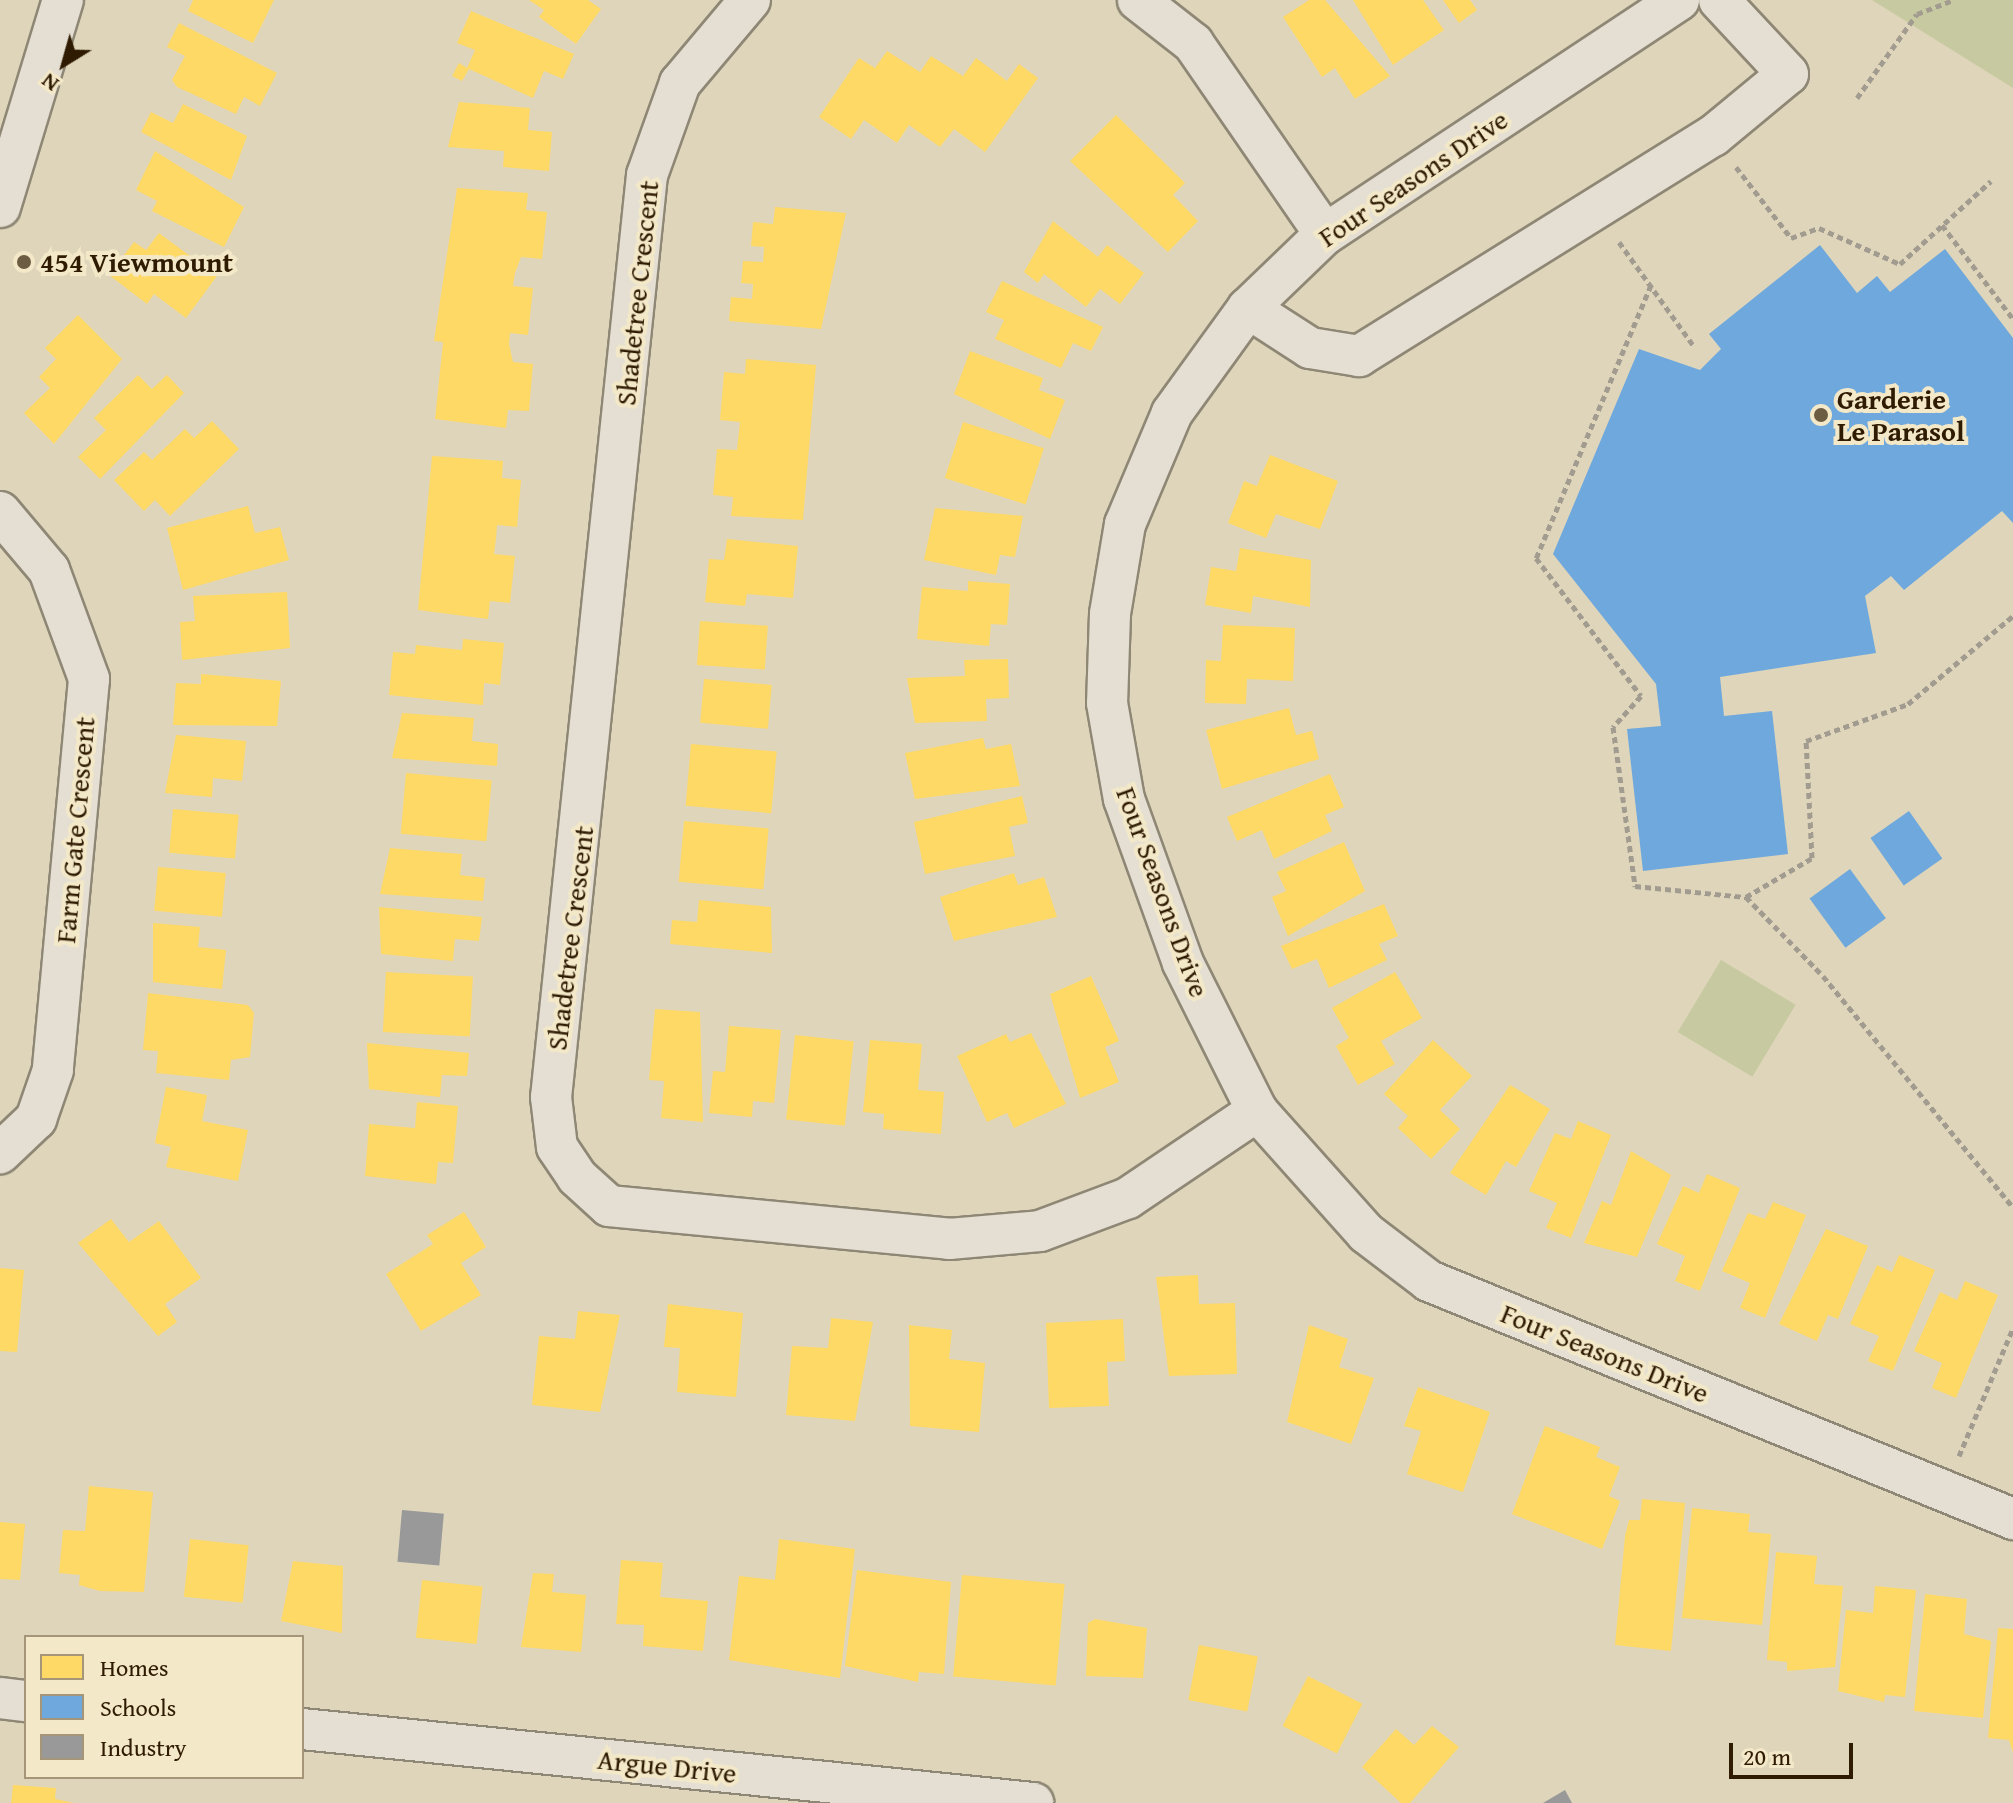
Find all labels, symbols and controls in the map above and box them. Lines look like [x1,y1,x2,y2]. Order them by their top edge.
north arrow [24,24,104,104]
text: N [34,66,65,100]
street label: Four Seasons Drive [1312,102,1514,254]
street label: Shadetree Crescent [608,179,666,407]
place label: 454 Viewmount [40,245,233,279]
marker: 454 Viewmount [15,253,33,271]
place label: Garderie Le Parasol [1837,382,1965,448]
marker: Garderie Le Parasol [1812,406,1830,424]
street label: Farm Gate Crescent [48,715,102,945]
street label: Four Seasons Drive [1109,782,1217,1002]
street label: Shadetree Crescent [540,824,600,1052]
street label: Four Seasons Drive [1496,1296,1714,1410]
legend [24,1635,304,1779]
text: Homes [100,1650,169,1685]
text: Schools [100,1690,176,1725]
scale bar [1733,1727,1857,1777]
text: Industry [100,1730,187,1765]
text: 20 m [1743,1739,1791,1774]
street label: Argue Drive [596,1742,738,1790]

